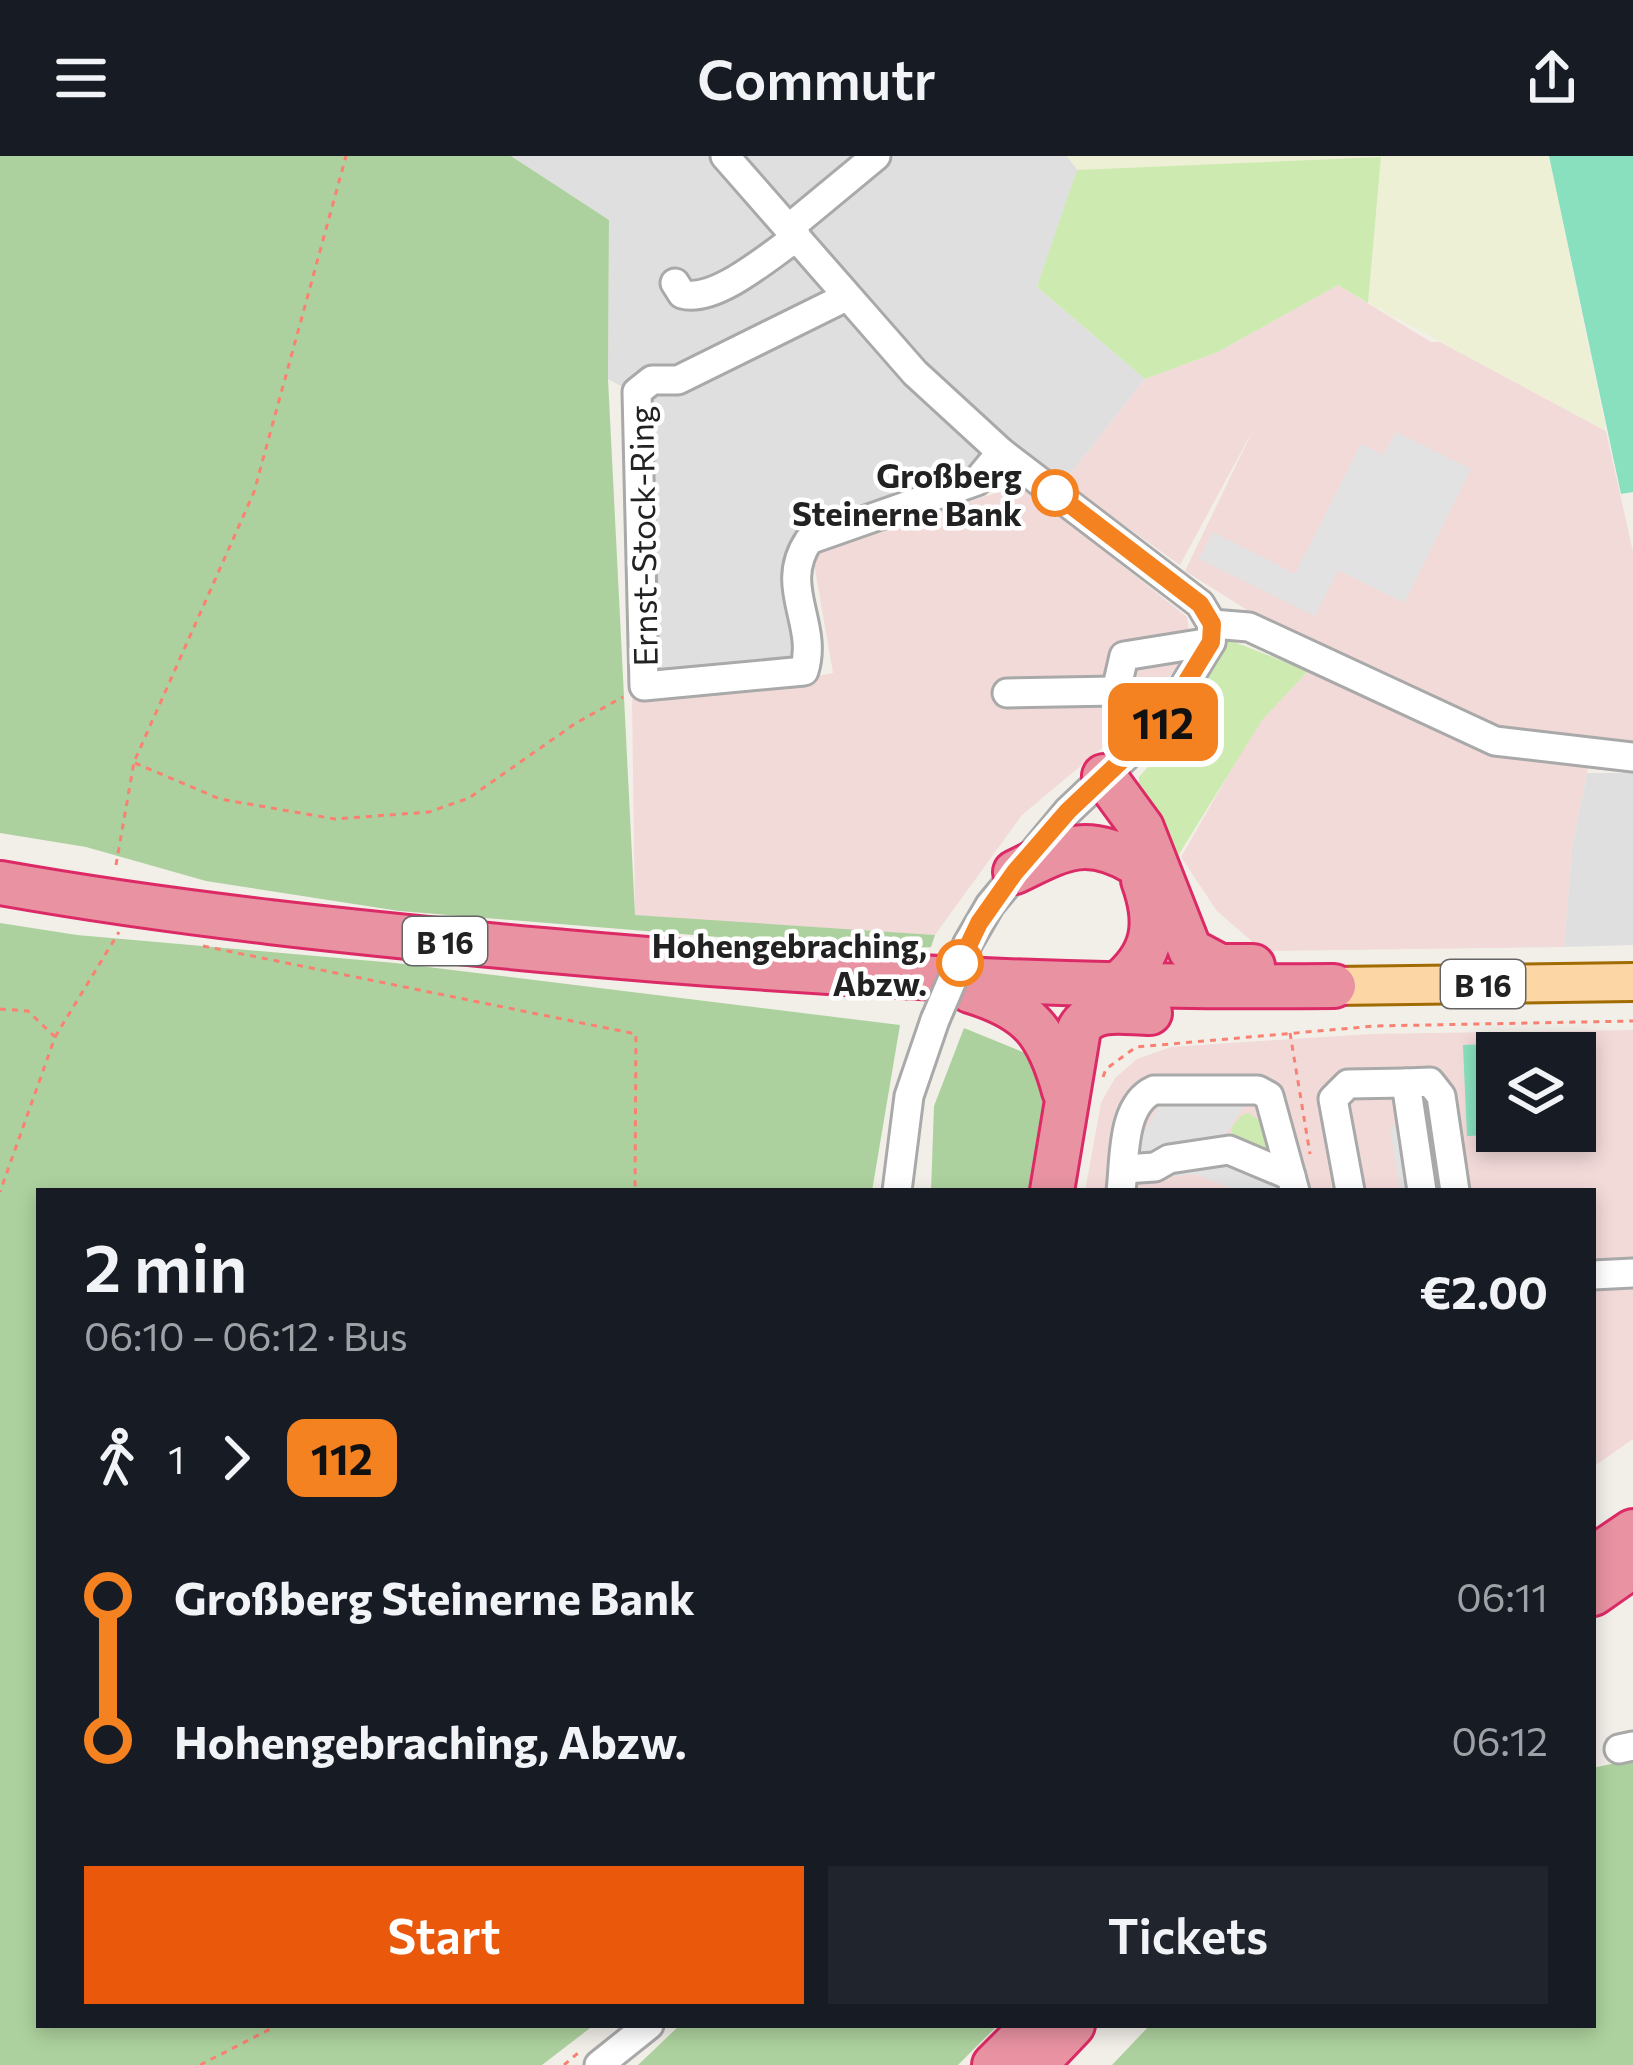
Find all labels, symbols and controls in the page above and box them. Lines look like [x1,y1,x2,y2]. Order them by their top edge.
icon: menu [48,45,114,111]
text: Commutr [697,45,936,111]
icon: share [1519,45,1585,111]
street label: Ernst-Stock-Ring [619,405,665,667]
place label: Großberg Steinerne Bank [792,454,1022,533]
marker: Großberg Steinerne Bank [1033,471,1077,515]
line badge: 112 [1094,683,1232,761]
text: 112 [1132,696,1194,748]
road number: B 16 [403,917,487,965]
place label: Hohengebraching, Abzw. [652,924,927,1003]
marker: Hohengebraching, Abzw. [938,941,982,985]
road number: B 16 [1441,960,1525,1008]
map controls [1476,1032,1596,1152]
button: layers [1476,1032,1596,1152]
text: 2 min [84,1225,247,1306]
text: €2.00 [1420,1263,1548,1318]
text: 06:10 – 06:12 · Bus [84,1311,408,1359]
icon: walk [84,1425,150,1491]
icon: forward [203,1425,269,1491]
text: 112 [311,1432,373,1484]
text: 1 [168,1434,185,1482]
text: Großberg Steinerne Bank [174,1569,695,1624]
text: 06:11 [1456,1572,1548,1620]
text: Hohengebraching, Abzw. [174,1713,687,1768]
text: 06:12 [1451,1716,1548,1764]
button: Start [84,1866,804,2004]
button: Tickets [828,1866,1548,2004]

